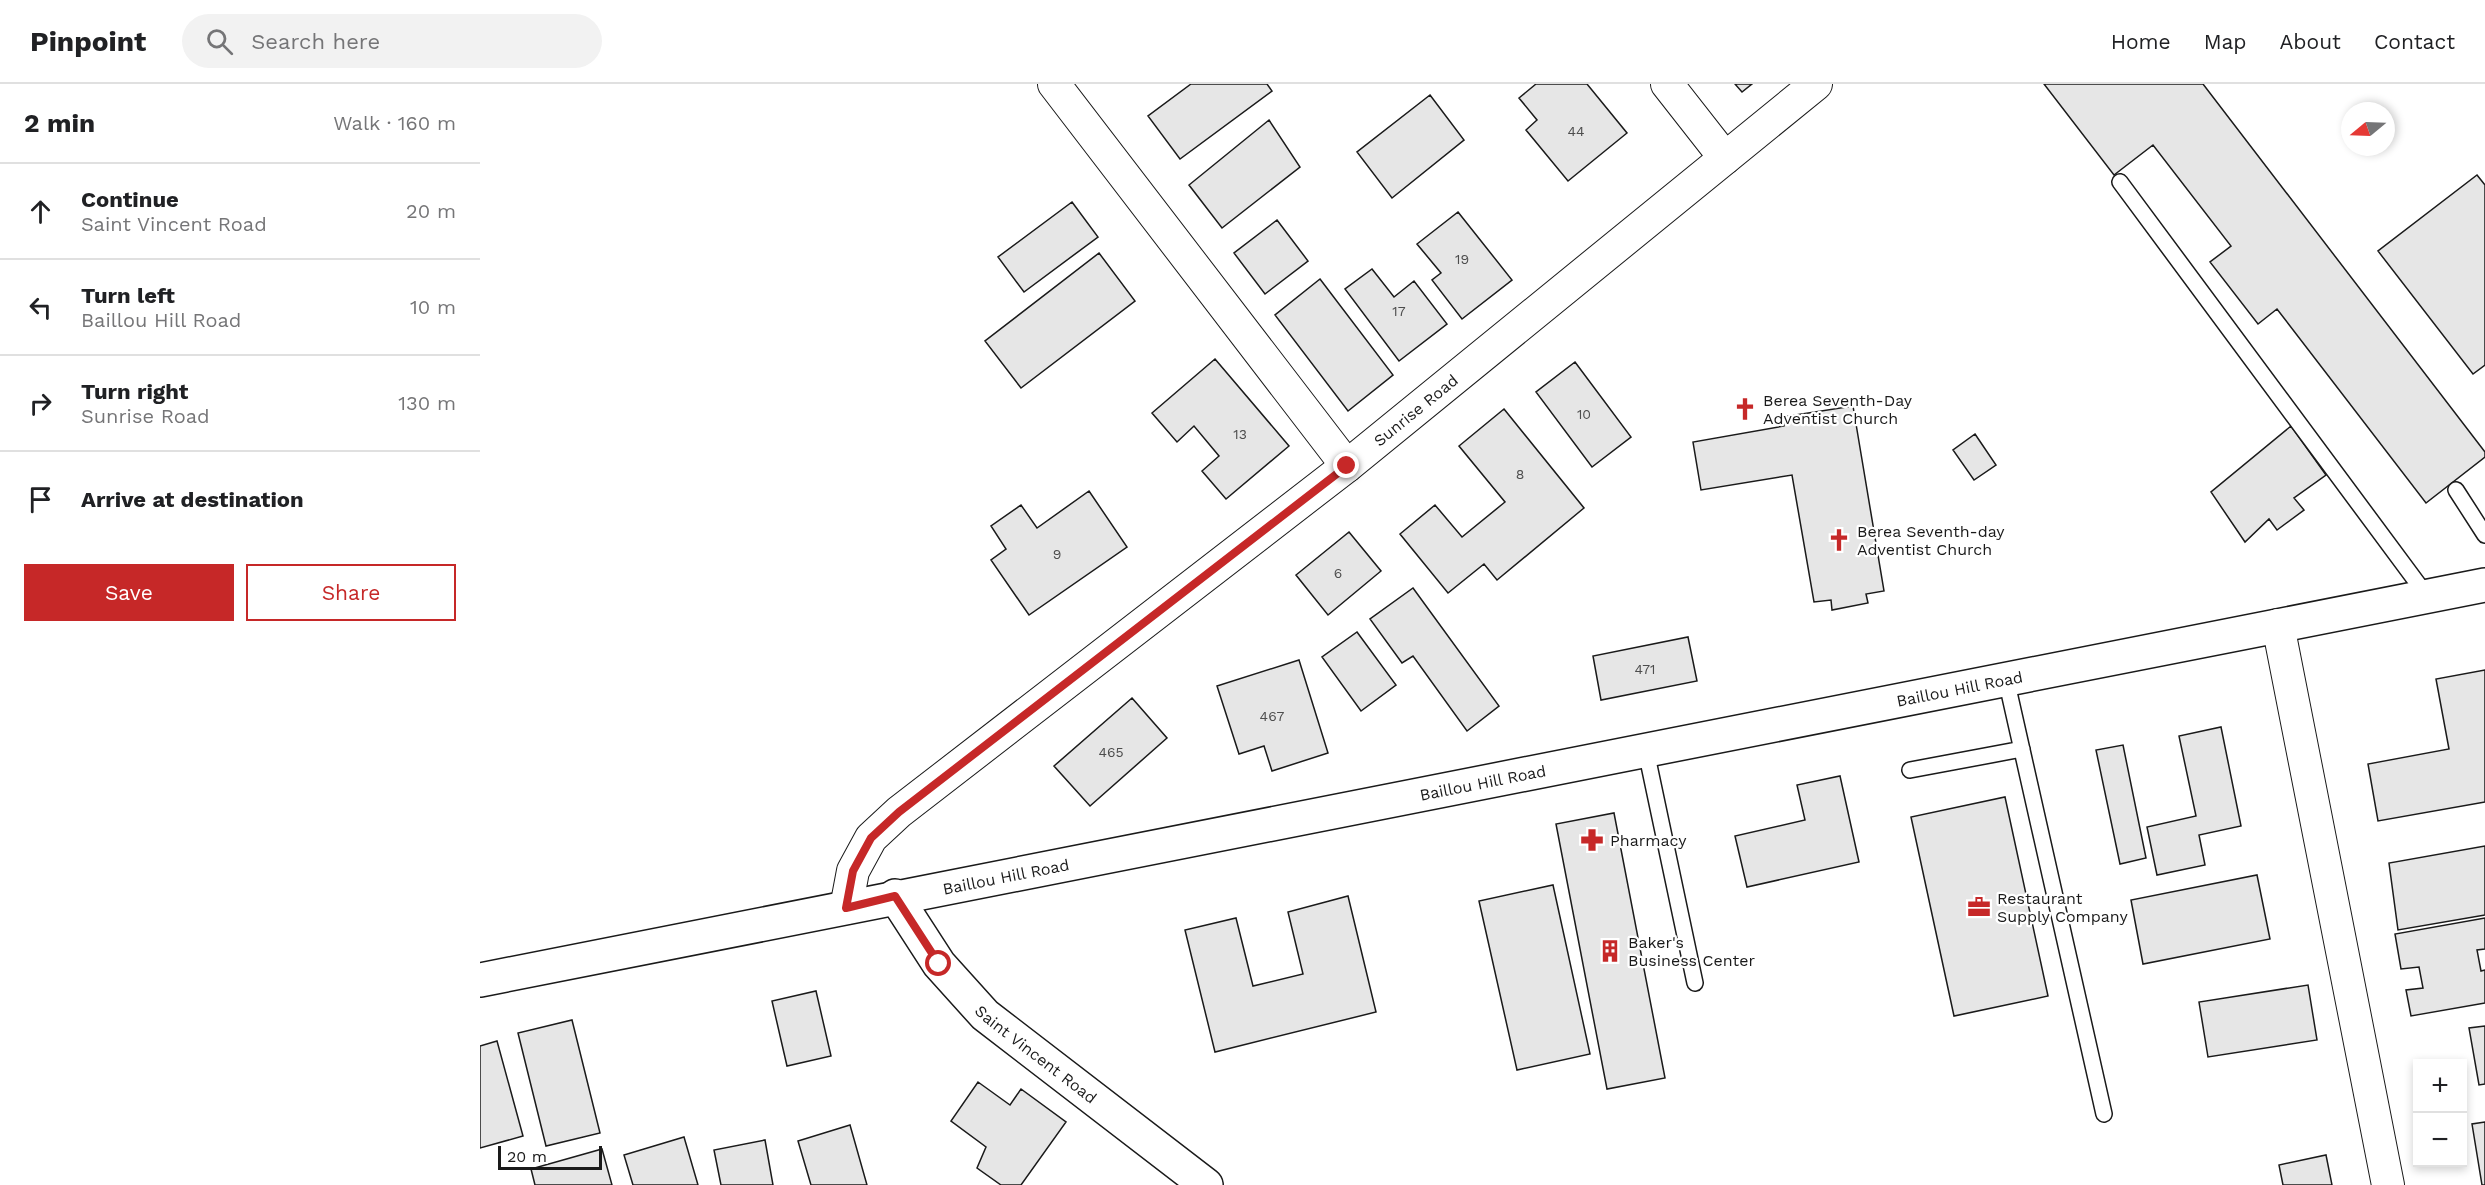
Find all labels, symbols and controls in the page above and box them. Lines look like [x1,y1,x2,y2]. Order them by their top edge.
search box [182,14,602,68]
text: Pinpoint [30,25,146,58]
icon: search [203,25,236,58]
text: Search here [251,29,380,54]
text: Home [2111,29,2171,54]
text: Map [2204,29,2247,54]
text: About [2280,29,2341,54]
text: Contact [2374,29,2455,54]
north arrow [2341,102,2395,156]
text: 2 min [24,108,95,138]
text: Walk · 160 m [333,111,456,135]
house number: 44 [1567,123,1585,139]
text: Continue [81,187,179,212]
icon: ahead [24,195,57,228]
text: 20 m [406,199,456,223]
text: Saint Vincent Road [81,212,267,236]
house number: 19 [1455,251,1469,267]
text: Turn left [81,283,175,308]
icon: left [24,291,57,324]
text: 10 m [410,295,456,319]
house number: 17 [1392,303,1406,319]
text: Baillou Hill Road [81,308,241,332]
street label: Sunrise Road [1370,371,1462,450]
text: Turn right [81,379,188,404]
icon: right [24,387,57,420]
text: 130 m [398,391,456,415]
place label: Berea Seventh-Day Adventist Church [1763,391,1913,428]
church icon: Berea Seventh-Day Adventist Church [1732,396,1758,422]
text: Sunrise Road [81,404,210,428]
house number: 10 [1577,406,1591,422]
house number: 13 [1233,426,1247,442]
route end [1333,452,1359,478]
house number: 8 [1516,466,1524,482]
icon: arrive [24,483,57,516]
text: Arrive at destination [81,487,304,512]
place label: Berea Seventh-day Adventist Church [1857,522,2005,559]
church icon: Berea Seventh-day Adventist Church [1826,527,1852,553]
house number: 9 [1053,546,1061,562]
button: Save [24,564,234,621]
button: Share [246,564,456,621]
house number: 6 [1334,565,1342,581]
house number: 471 [1634,661,1656,677]
street label: Baillou Hill Road [1895,667,2024,711]
house number: 467 [1260,708,1285,724]
house number: 465 [1098,744,1124,760]
street label: Baillou Hill Road [1418,761,1548,805]
pharmacy icon: Pharmacy [1579,827,1605,853]
place label: Pharmacy [1610,831,1687,850]
street label: Baillou Hill Road [941,855,1071,899]
place label: Restaurant Supply Company [1997,889,2129,926]
office icon: Restaurant Supply Company [1966,894,1992,920]
place label: Baker's Business Center [1628,933,1755,970]
building icon: Baker's Business Center [1597,938,1623,964]
route start [925,950,951,976]
street label: Saint Vincent Road [971,1002,1100,1107]
map controls [2413,1059,2467,1167]
button: + [2413,1059,2467,1113]
button: − [2413,1113,2467,1167]
scale bar [498,1143,602,1170]
text: 20 m [507,1147,547,1166]

